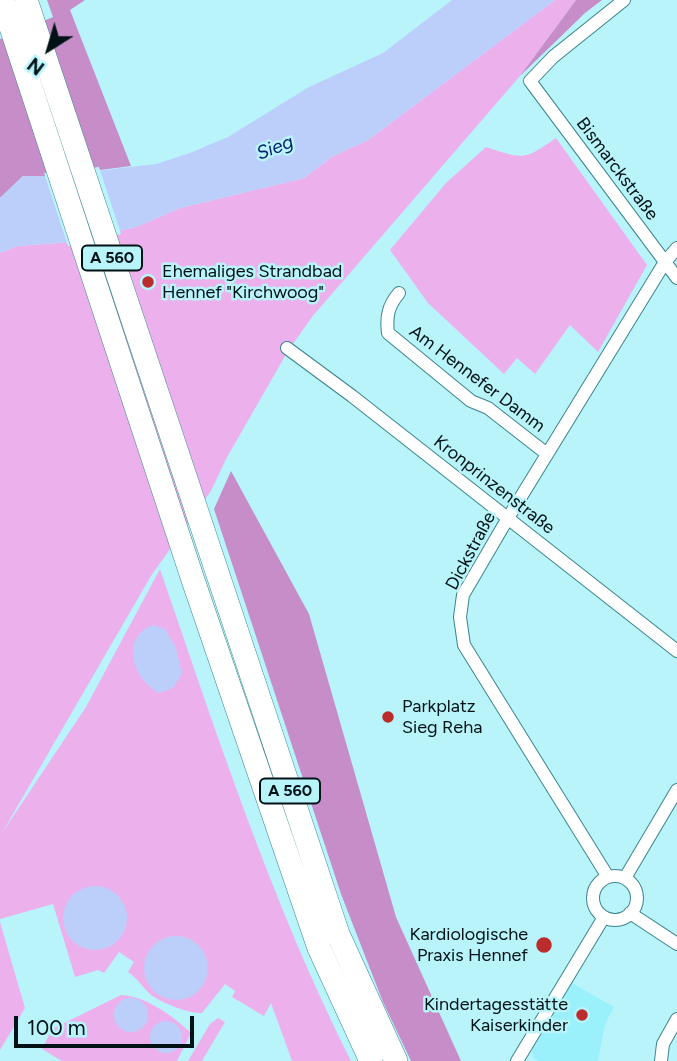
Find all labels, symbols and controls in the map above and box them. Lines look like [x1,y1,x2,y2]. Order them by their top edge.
north arrow [14,14,84,84]
text: N [23,53,49,80]
street label: Bismarckstraße [571,113,663,225]
water label: Sieg [253,131,297,165]
road number: A 560 [82,246,142,270]
place label: Ehemaliges Strandbad Hennef "Kirchwoog" [162,261,342,304]
marker: Ehemaliges Strandbad Hennef "Kirchwoog" [140,274,156,290]
street label: Am Hennefer Damm [405,321,549,437]
street label: Kronprinzenstraße [429,431,559,539]
street label: Dickstraße [441,508,501,594]
place label: Parkplatz Sieg Reha [402,696,482,738]
marker: Parkplatz Sieg Reha [380,709,396,725]
road number: A 560 [260,778,320,804]
place label: Kardiologische Praxis Hennef [410,924,528,967]
marker: Kardiologische Praxis Hennef [534,935,554,955]
place label: Kindertagesstätte Kaiserkinder [424,994,568,1036]
scale bar [18,1002,198,1046]
marker: Kindertagesstätte Kaiserkinder [574,1007,590,1023]
text: 100 m [27,1015,86,1040]

